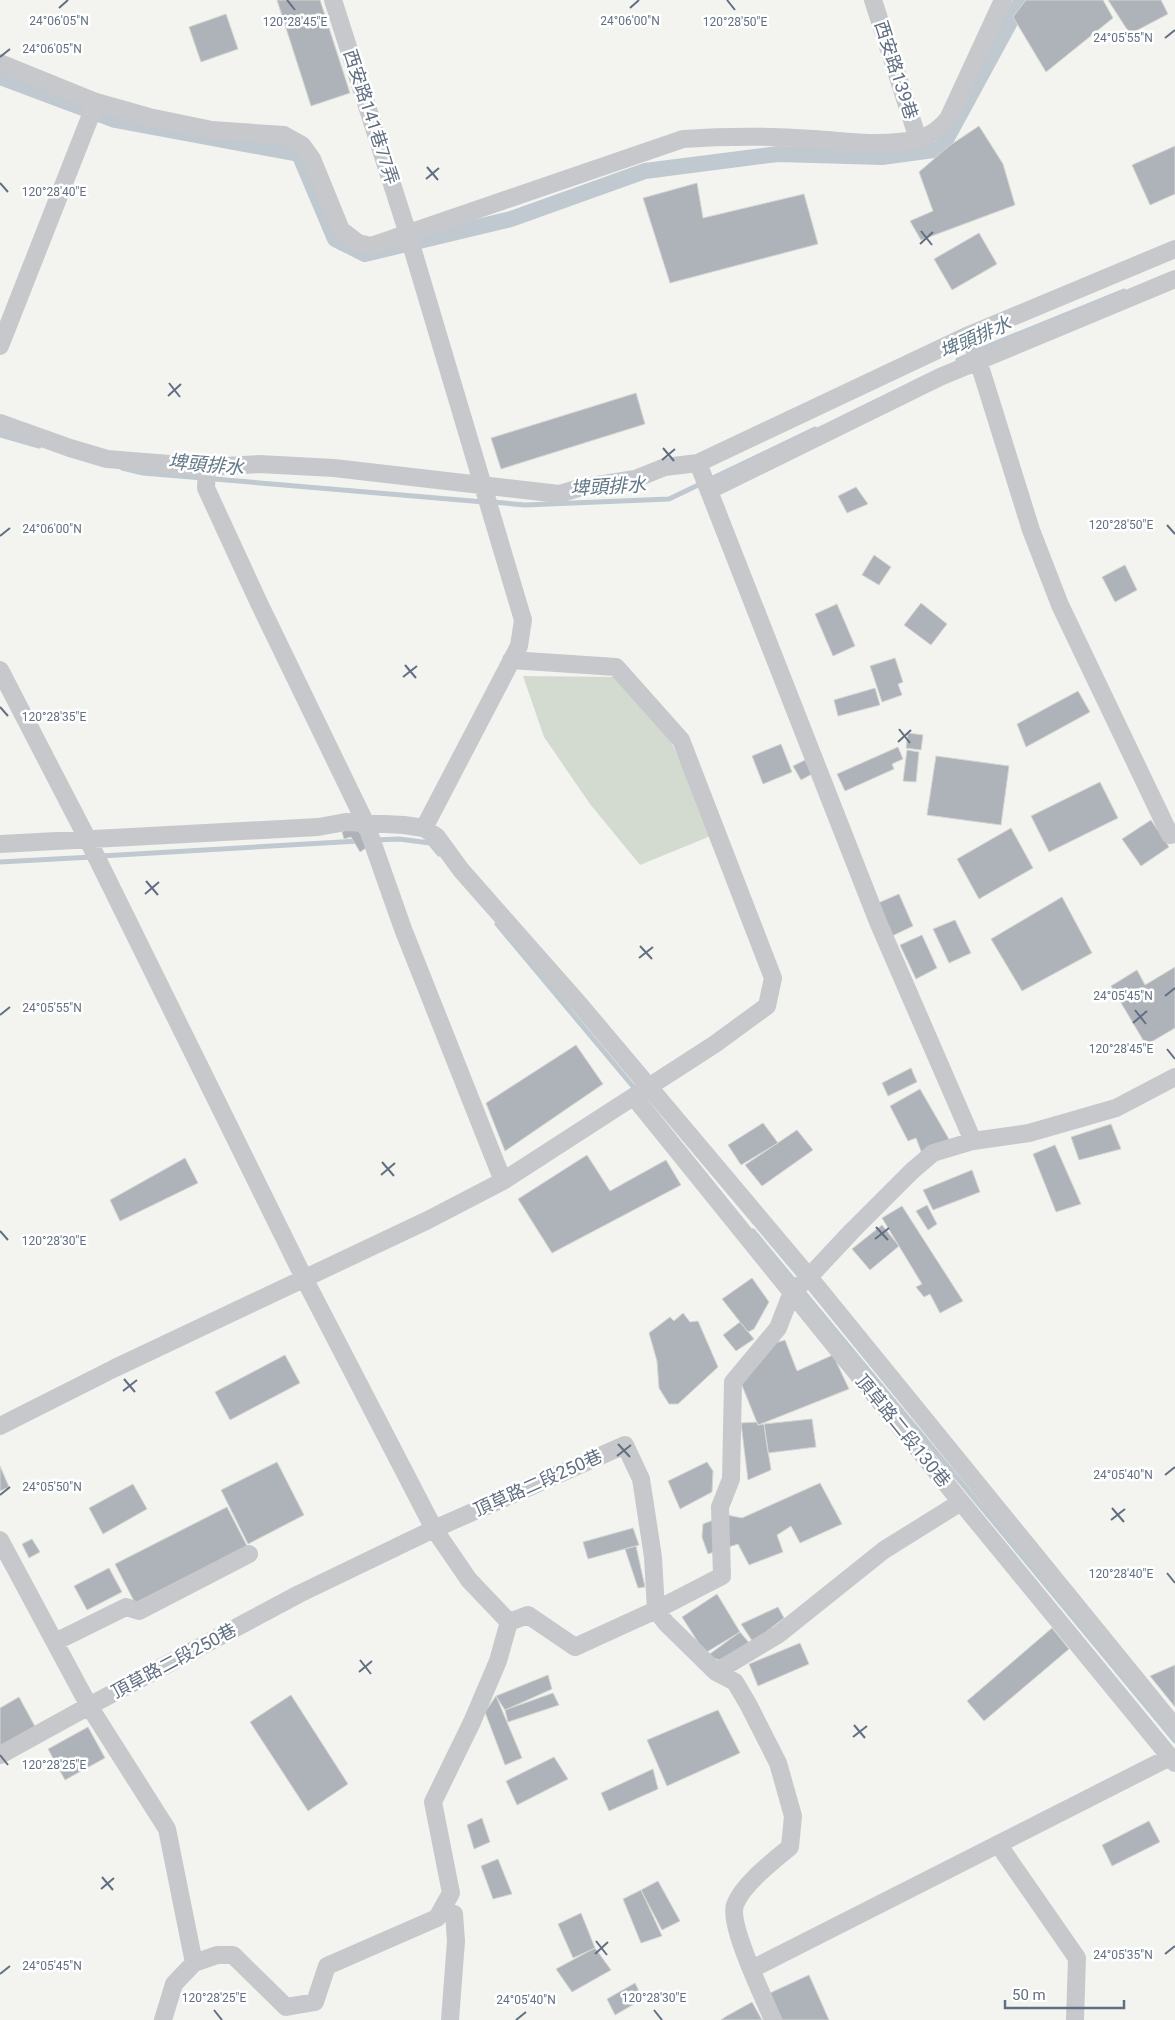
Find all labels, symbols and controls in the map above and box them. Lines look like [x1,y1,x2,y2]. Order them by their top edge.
text: 24°06'05"N [29,14,89,28]
text: 24°06'00"N [600,14,660,28]
text: 120°28'45"E [263,15,327,29]
text: 120°28'50"E [703,15,767,29]
street label: 西安路139巷 [871,18,922,122]
text: 24°05'55"N [1093,31,1153,45]
text: 24°06'05"N [22,42,82,56]
street label: 西安路141巷77弄 [340,47,403,187]
text: 120°28'40"E [22,185,86,199]
water label: 埤頭排水 [936,311,1016,363]
water label: 埤頭排水 [167,450,246,479]
water label: 埤頭排水 [569,473,648,500]
text: 120°28'50"E [1089,518,1153,532]
text: 24°06'00"N [22,522,82,536]
text: 120°28'35"E [22,710,86,724]
text: 24°05'45"N [1093,989,1153,1003]
text: 24°05'55"N [22,1001,82,1015]
text: 120°28'45"E [1089,1042,1153,1056]
text: 120°28'30"E [22,1234,86,1248]
street label: 頂草路二段130巷 [852,1370,955,1491]
street label: 頂草路二段250巷 [470,1445,605,1520]
text: 24°05'40"N [1093,1468,1153,1482]
text: 24°05'50"N [22,1480,82,1494]
text: 120°28'40"E [1089,1567,1153,1581]
street label: 頂草路二段250巷 [108,1619,240,1702]
text: 120°28'25"E [22,1758,86,1772]
text: 24°05'35"N [1093,1948,1153,1962]
text: 24°05'45"N [22,1959,82,1973]
scale bar [1005,1978,1124,2010]
text: 50 m [1012,1986,1046,2004]
text: 120°28'25"E [182,1991,246,2005]
text: 120°28'30"E [622,1991,686,2005]
text: 24°05'40"N [496,1993,556,2007]

